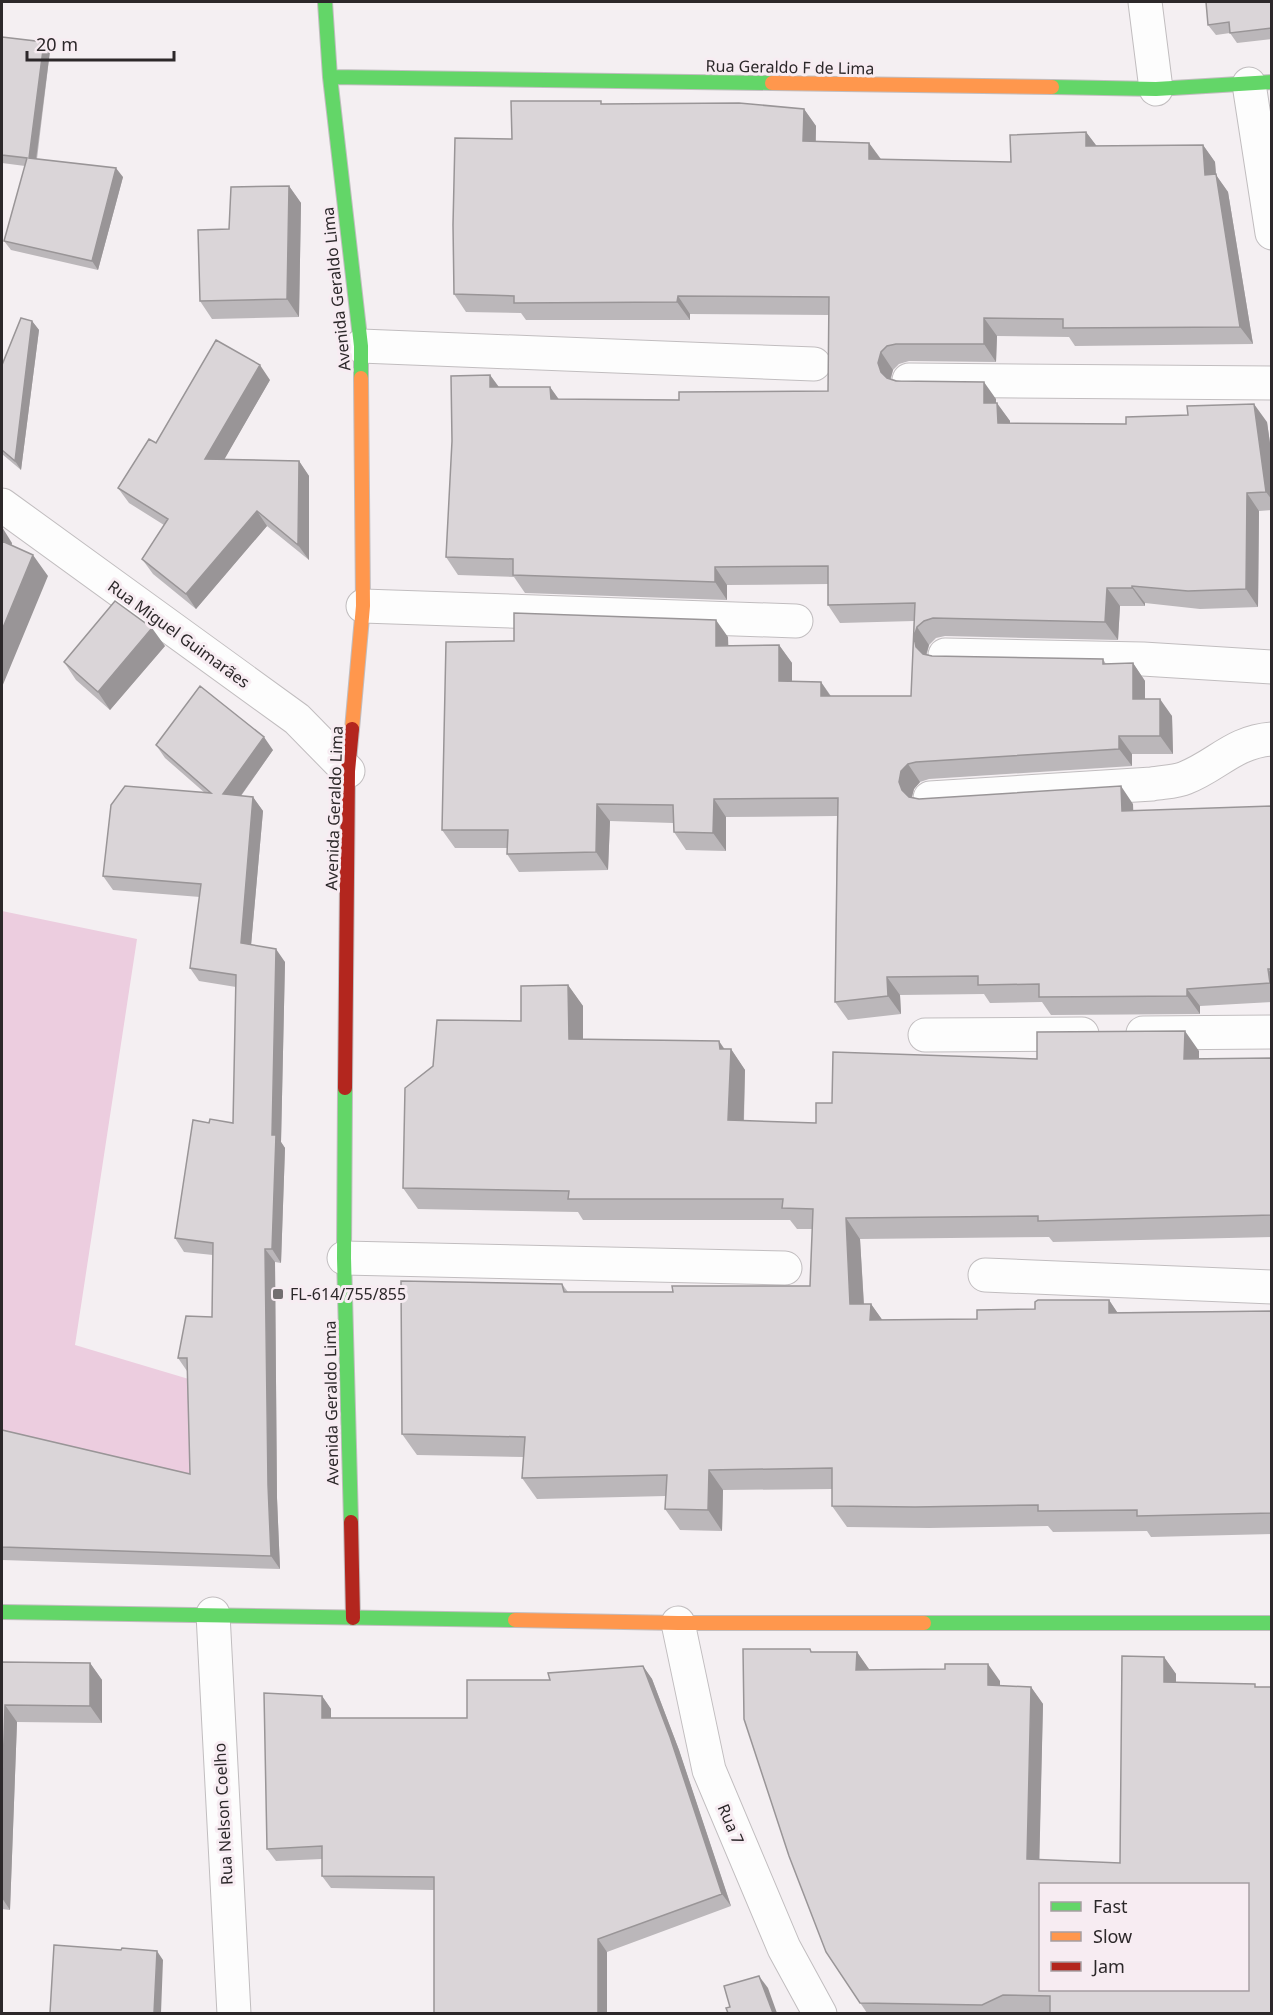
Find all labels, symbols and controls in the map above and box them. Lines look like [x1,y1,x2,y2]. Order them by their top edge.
scale bar [27,24,174,62]
text: 20 m [36,32,78,56]
street label: Rua Geraldo F de Lima [705,55,875,79]
street label: Avenida Geraldo Lima [316,206,356,372]
street label: Rua Miguel Guimarães [104,575,254,693]
street label: Avenida Geraldo Lima [320,725,348,891]
place label: FL-614/755/855 [290,1283,406,1305]
marker: FL-614/755/855 [271,1287,285,1301]
street label: Avenida Geraldo Lima [319,1321,343,1485]
street label: Rua Nelson Coelho [208,1742,238,1886]
street label: Rua 7 [713,1800,749,1848]
legend [1039,1883,1249,1991]
text: Fast [1093,1894,1128,1918]
text: Slow [1093,1924,1132,1948]
text: Jam [1091,1954,1125,1978]

